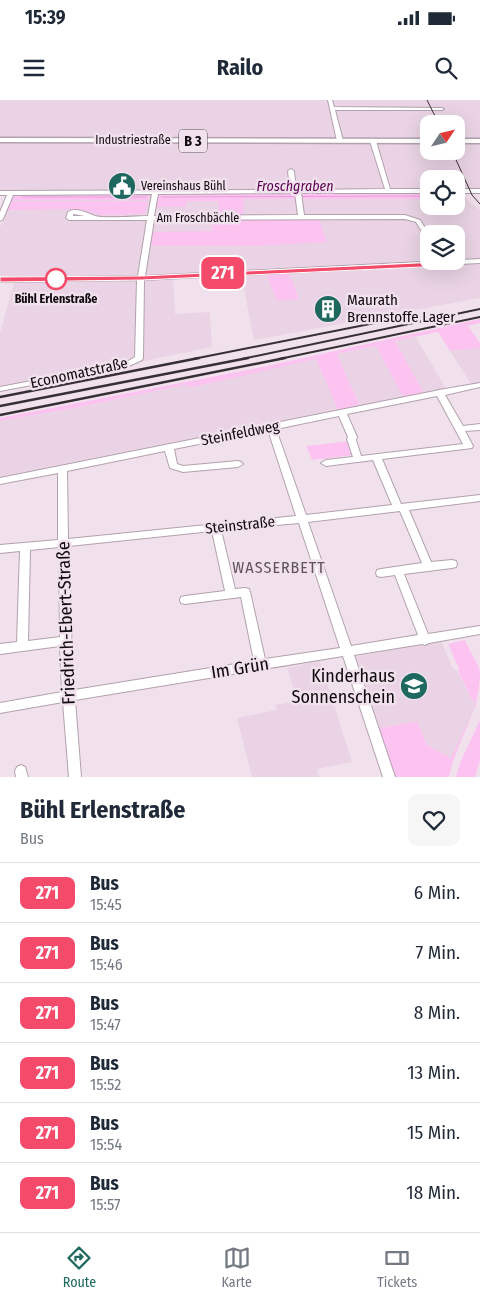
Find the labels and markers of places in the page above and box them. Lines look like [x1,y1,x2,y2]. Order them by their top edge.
public building icon: Vereinshaus Bühl [107,171,137,201]
place label: Vereinshaus Bühl [141,179,226,193]
marker: Bühl Erlenstraße [45,268,67,290]
place label: Maurath Brennstoffe Lager [347,291,456,326]
place label: Bühl Erlenstraße [15,292,97,306]
building icon: Maurath Brennstoffe Lager [313,294,343,324]
place label: Kinderhaus Sonnenschein [291,665,395,708]
school or university icon: Kinderhaus Sonnenschein [399,671,429,701]

